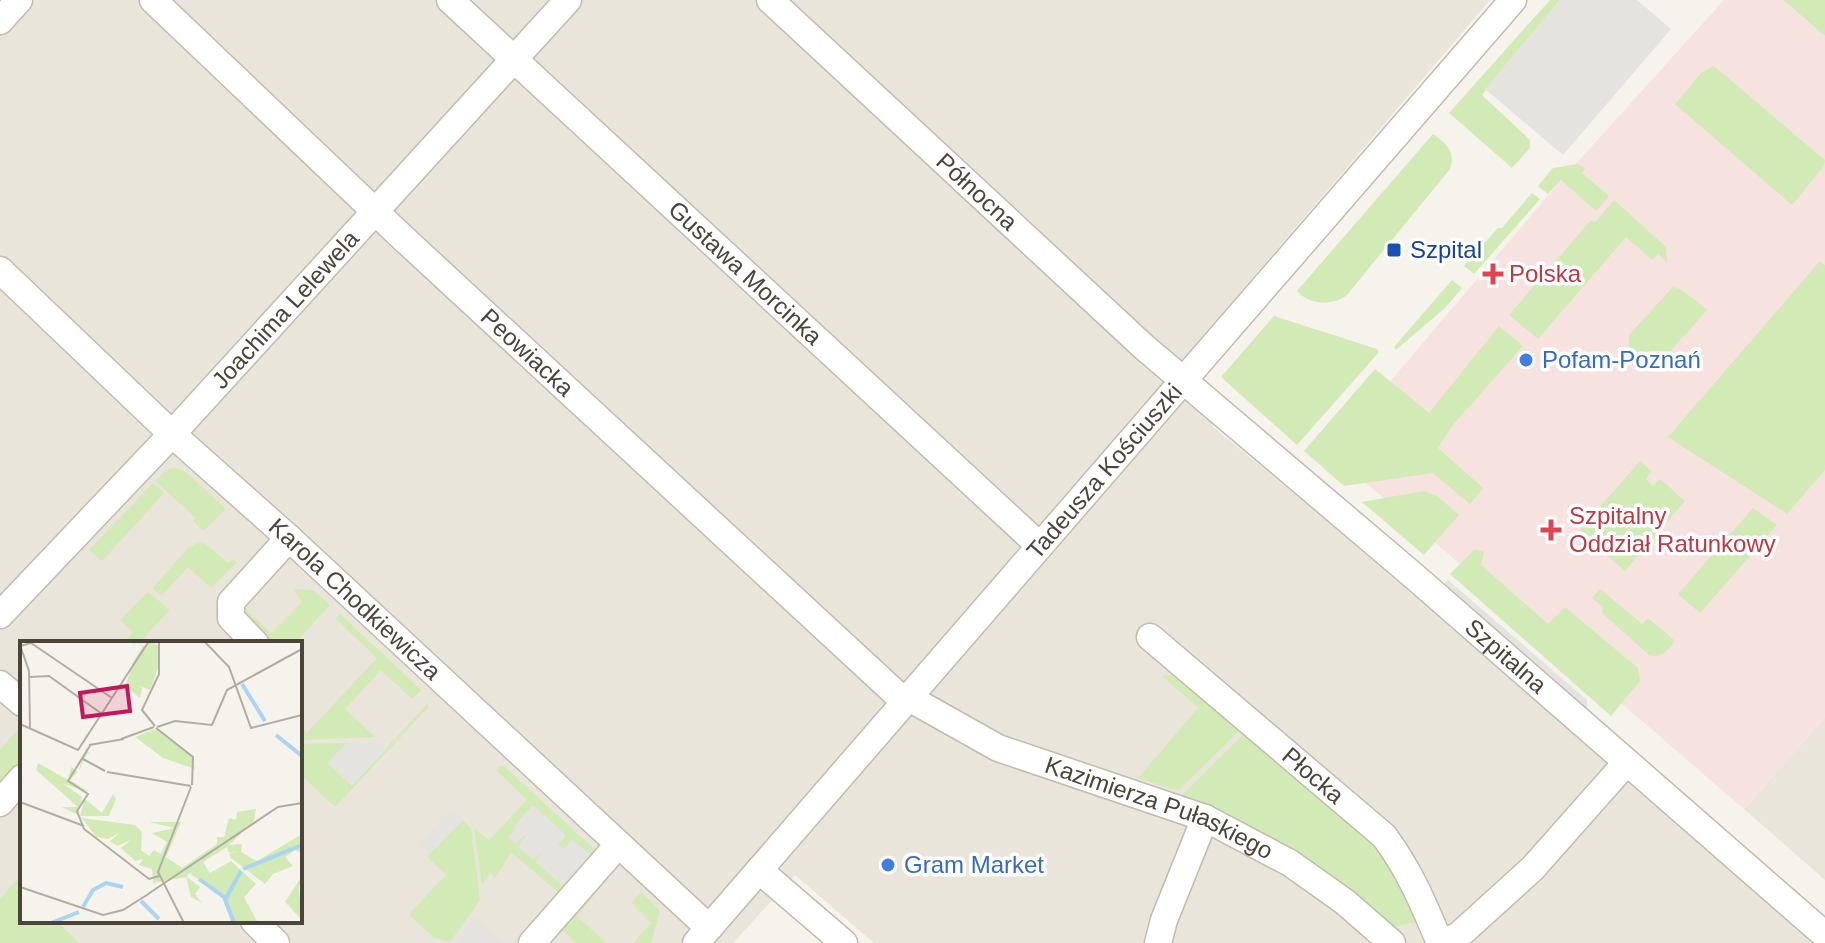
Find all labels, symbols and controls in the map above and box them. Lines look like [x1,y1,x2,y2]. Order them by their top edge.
street label: Północna [931,147,1023,236]
street label: Gustawa Morcinka [663,195,828,351]
street label: Joachima Lelewela [206,224,364,394]
place label: Szpital [1410,236,1482,263]
marker: Szpital [1385,241,1403,259]
place label: Polska [1509,260,1582,287]
marker: Polska [1484,265,1502,283]
street label: Peowiacka [476,303,580,402]
place label: Pofam-Poznań [1542,346,1701,373]
marker: Pofam-Poznań [1517,351,1535,369]
street label: Tadeusza Kościuszki [1021,378,1187,564]
place label: Szpitalny Oddział Ratunkowy [1569,502,1776,557]
street label: Karola Chodkiewicza [264,513,447,685]
marker: Szpitalny Oddział Ratunkowy [1540,519,1562,541]
street label: Szpitalna [1460,613,1553,699]
inset map [20,641,302,923]
street label: Płocka [1277,742,1350,809]
street label: Kazimierza Pułaskiego [1042,751,1278,865]
place label: Gram Market [904,851,1044,878]
marker: Gram Market [879,856,897,874]

